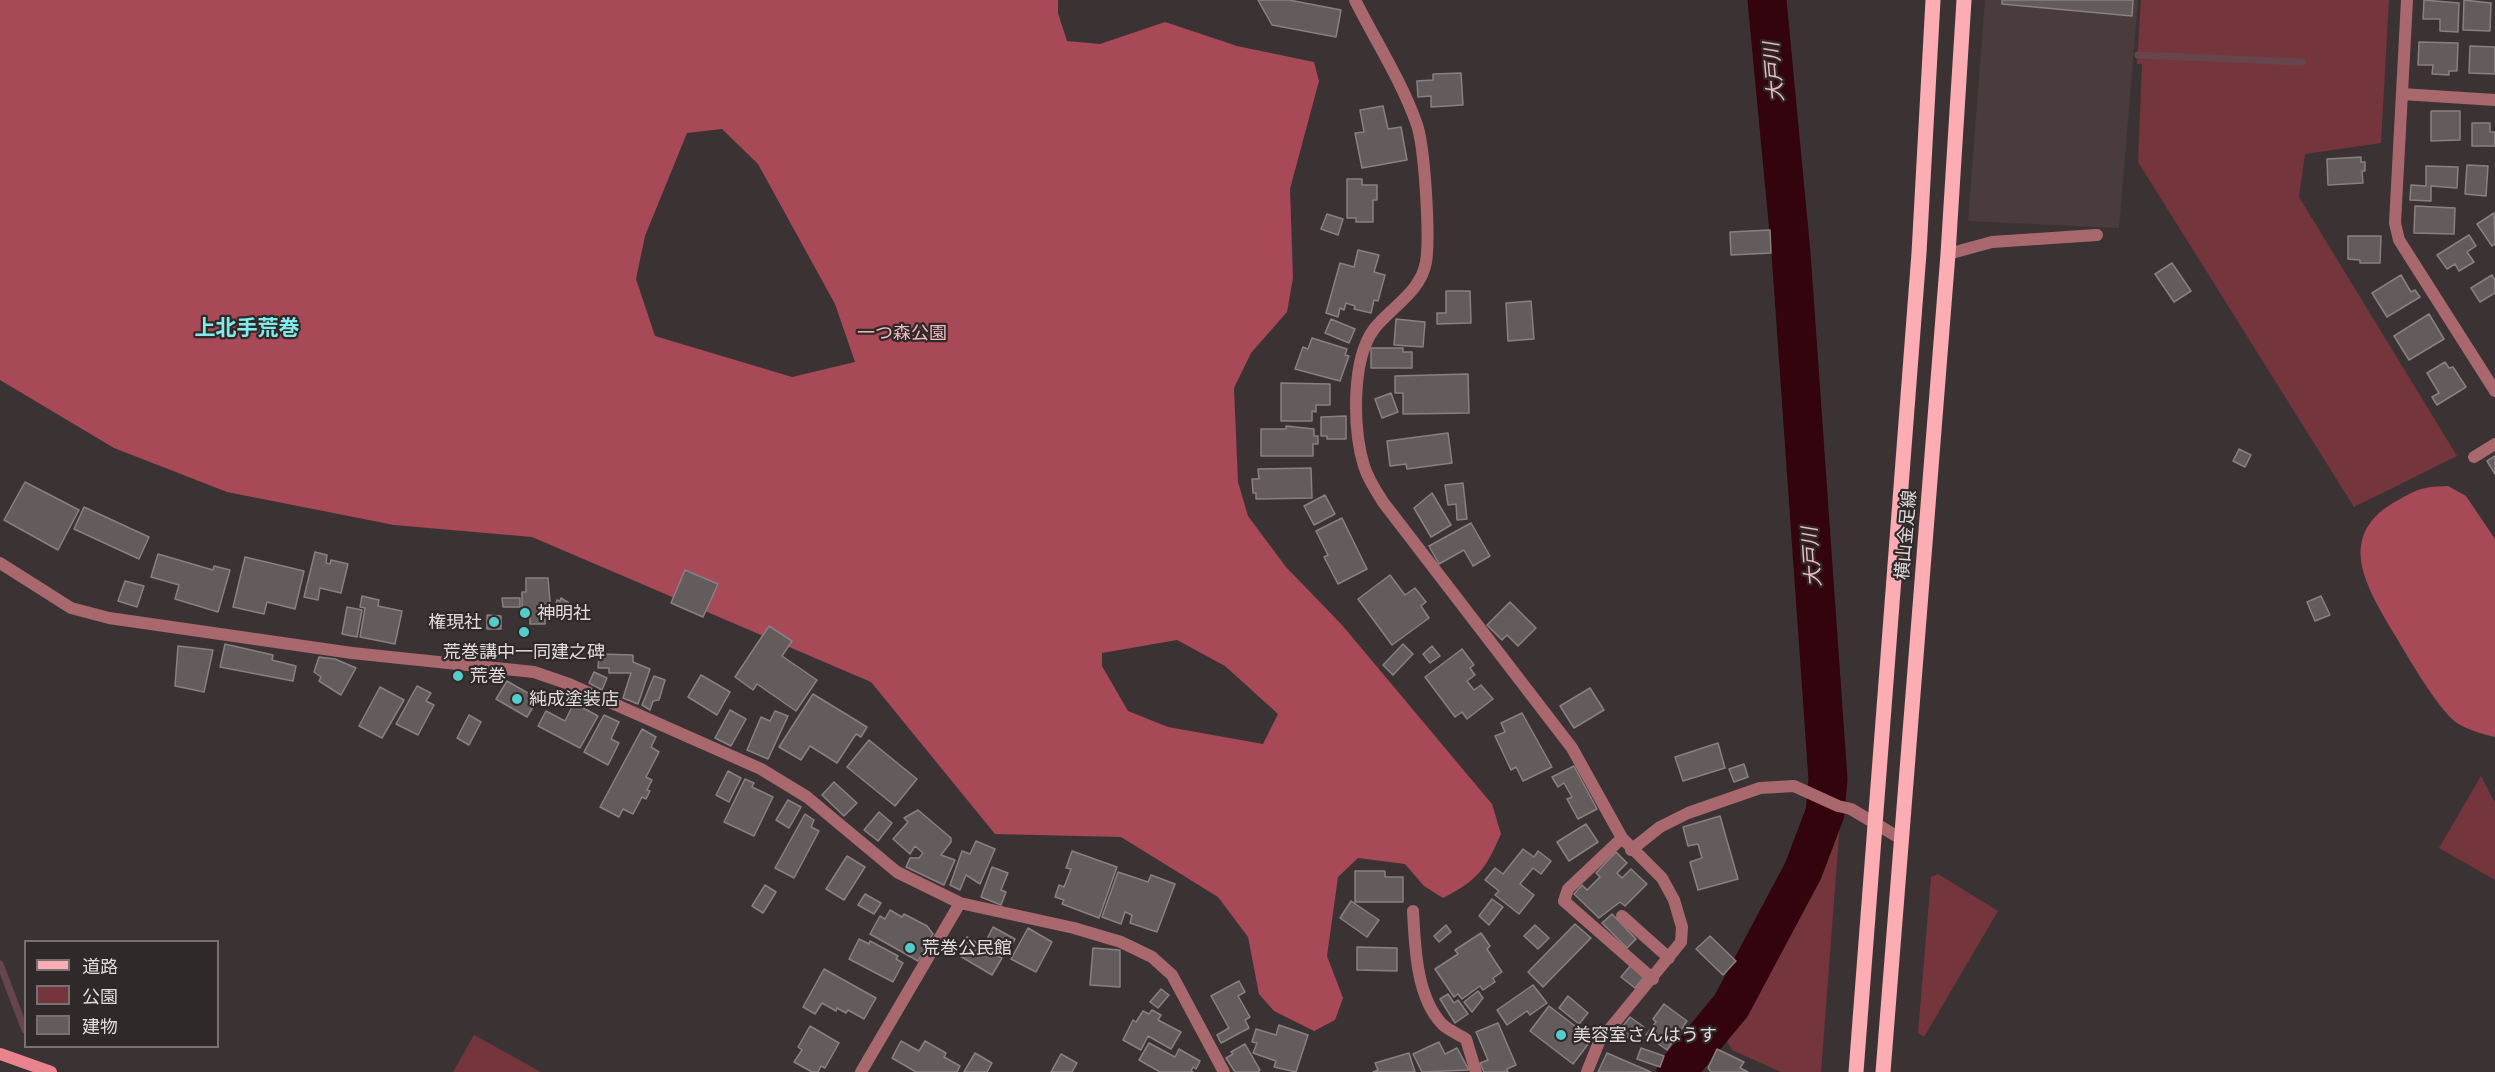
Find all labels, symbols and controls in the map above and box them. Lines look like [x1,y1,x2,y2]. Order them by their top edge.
water label: 大戸川 [1759,41,1789,103]
district label: 上北手荒巻 [195,315,299,341]
park label: 一つ森公園 [857,322,947,344]
street label: 横山金足線 [1891,489,1921,581]
water label: 大戸川 [1798,526,1826,588]
place label: 神明社 [537,602,591,624]
marker: 神明社 [518,606,532,620]
place label: 権現社 [428,611,482,633]
marker: 権現社 [487,615,501,629]
marker: 荒巻講中一同建之碑 [517,625,531,639]
place label: 荒巻講中一同建之碑 [443,641,605,663]
place label: 荒巻 [470,665,506,687]
marker: 荒巻 [451,669,465,683]
place label: 純成塗装店 [529,688,619,710]
marker: 純成塗装店 [510,692,524,706]
place label: 荒巻公民館 [922,937,1012,959]
legend [24,940,219,1048]
marker: 荒巻公民館 [903,941,917,955]
text: 道路 [82,955,118,977]
text: 公園 [82,985,118,1007]
text: 建物 [82,1015,118,1037]
place label: 美容室さんはうす [1573,1024,1717,1046]
marker: 美容室さんはうす [1554,1028,1568,1042]

